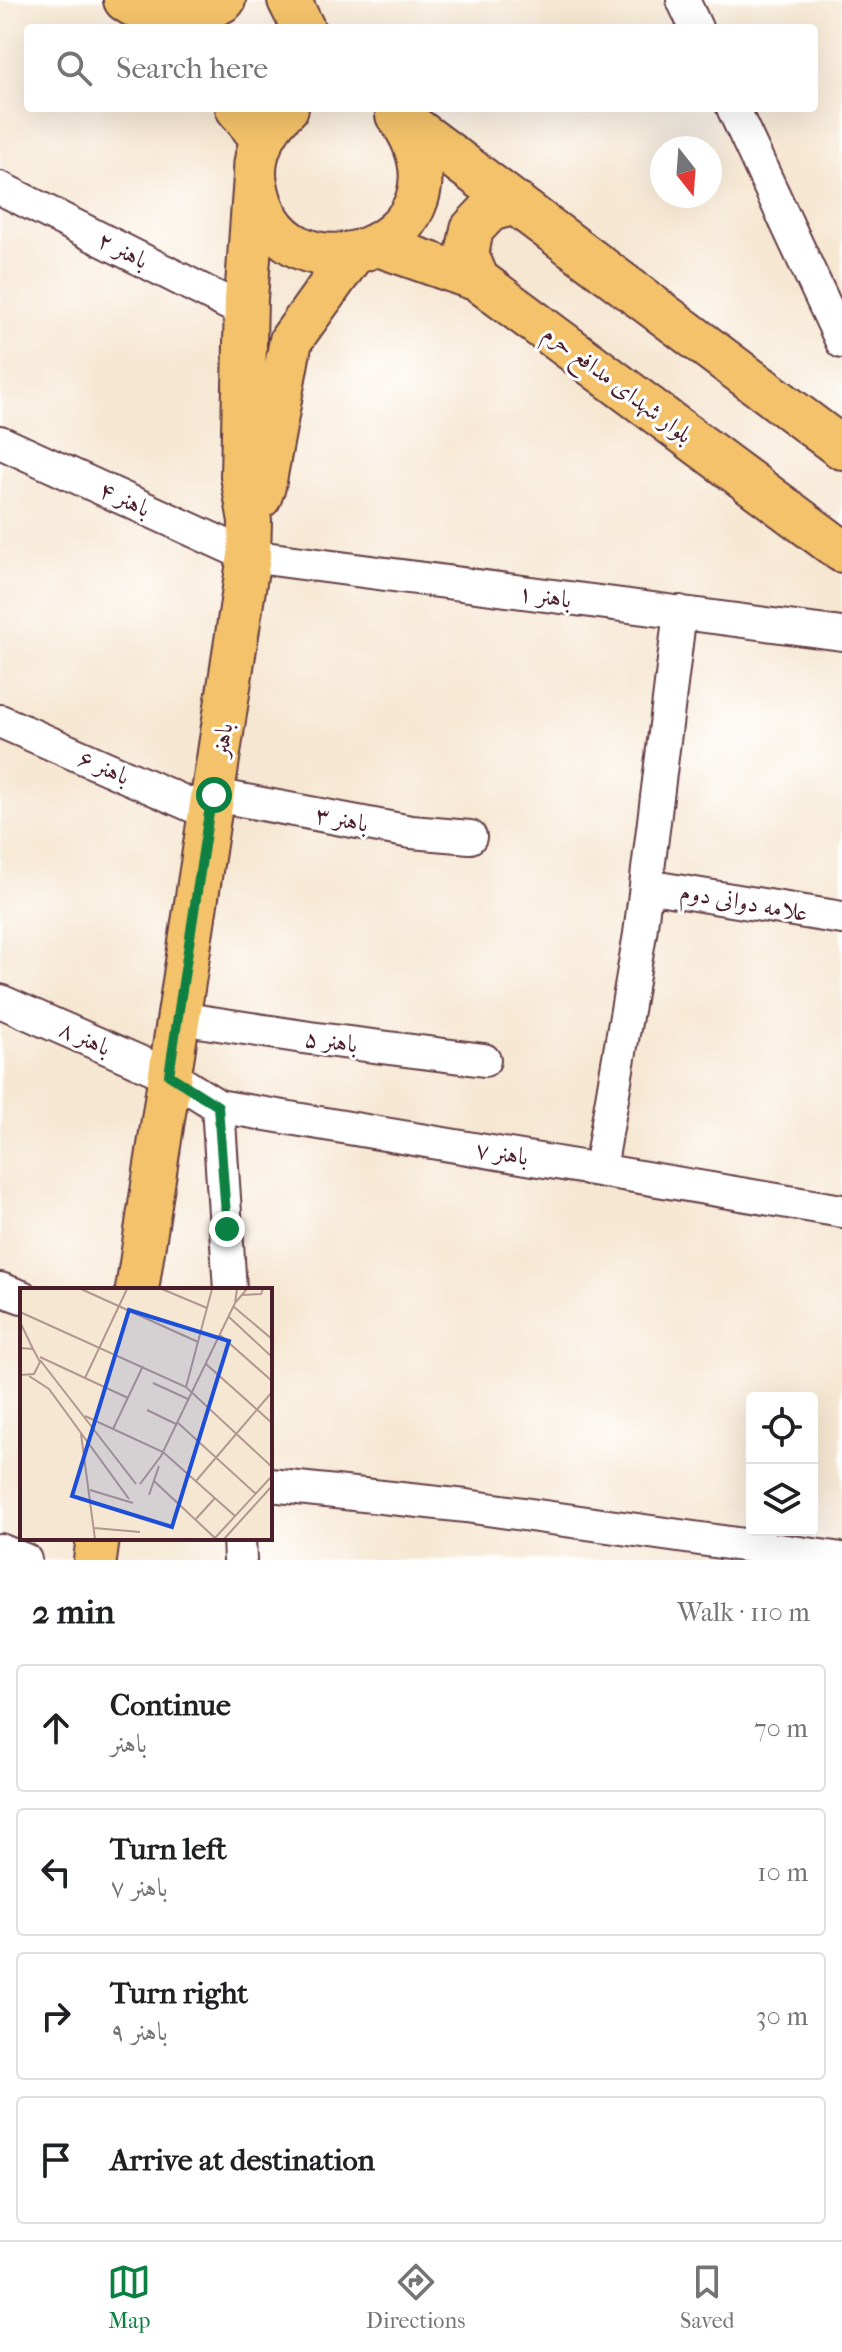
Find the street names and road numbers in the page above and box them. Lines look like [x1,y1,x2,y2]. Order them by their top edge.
street label: باهنر ۲ [93,225,153,275]
street label: بلوار شهدای مدافع حرم [533,319,698,456]
street label: باهنر ۴ [95,475,155,523]
street label: باهنر ۱ [517,578,573,614]
street label: باهنر [205,721,238,762]
street label: باهنر ۶ [74,743,134,791]
street label: باهنر ۳ [313,800,371,838]
street label: علامه دوانی دوم [677,877,810,934]
street label: باهنر ۸ [55,1014,115,1062]
street label: باهنر ۵ [303,1024,359,1058]
street label: باهنر ۷ [473,1135,531,1171]

